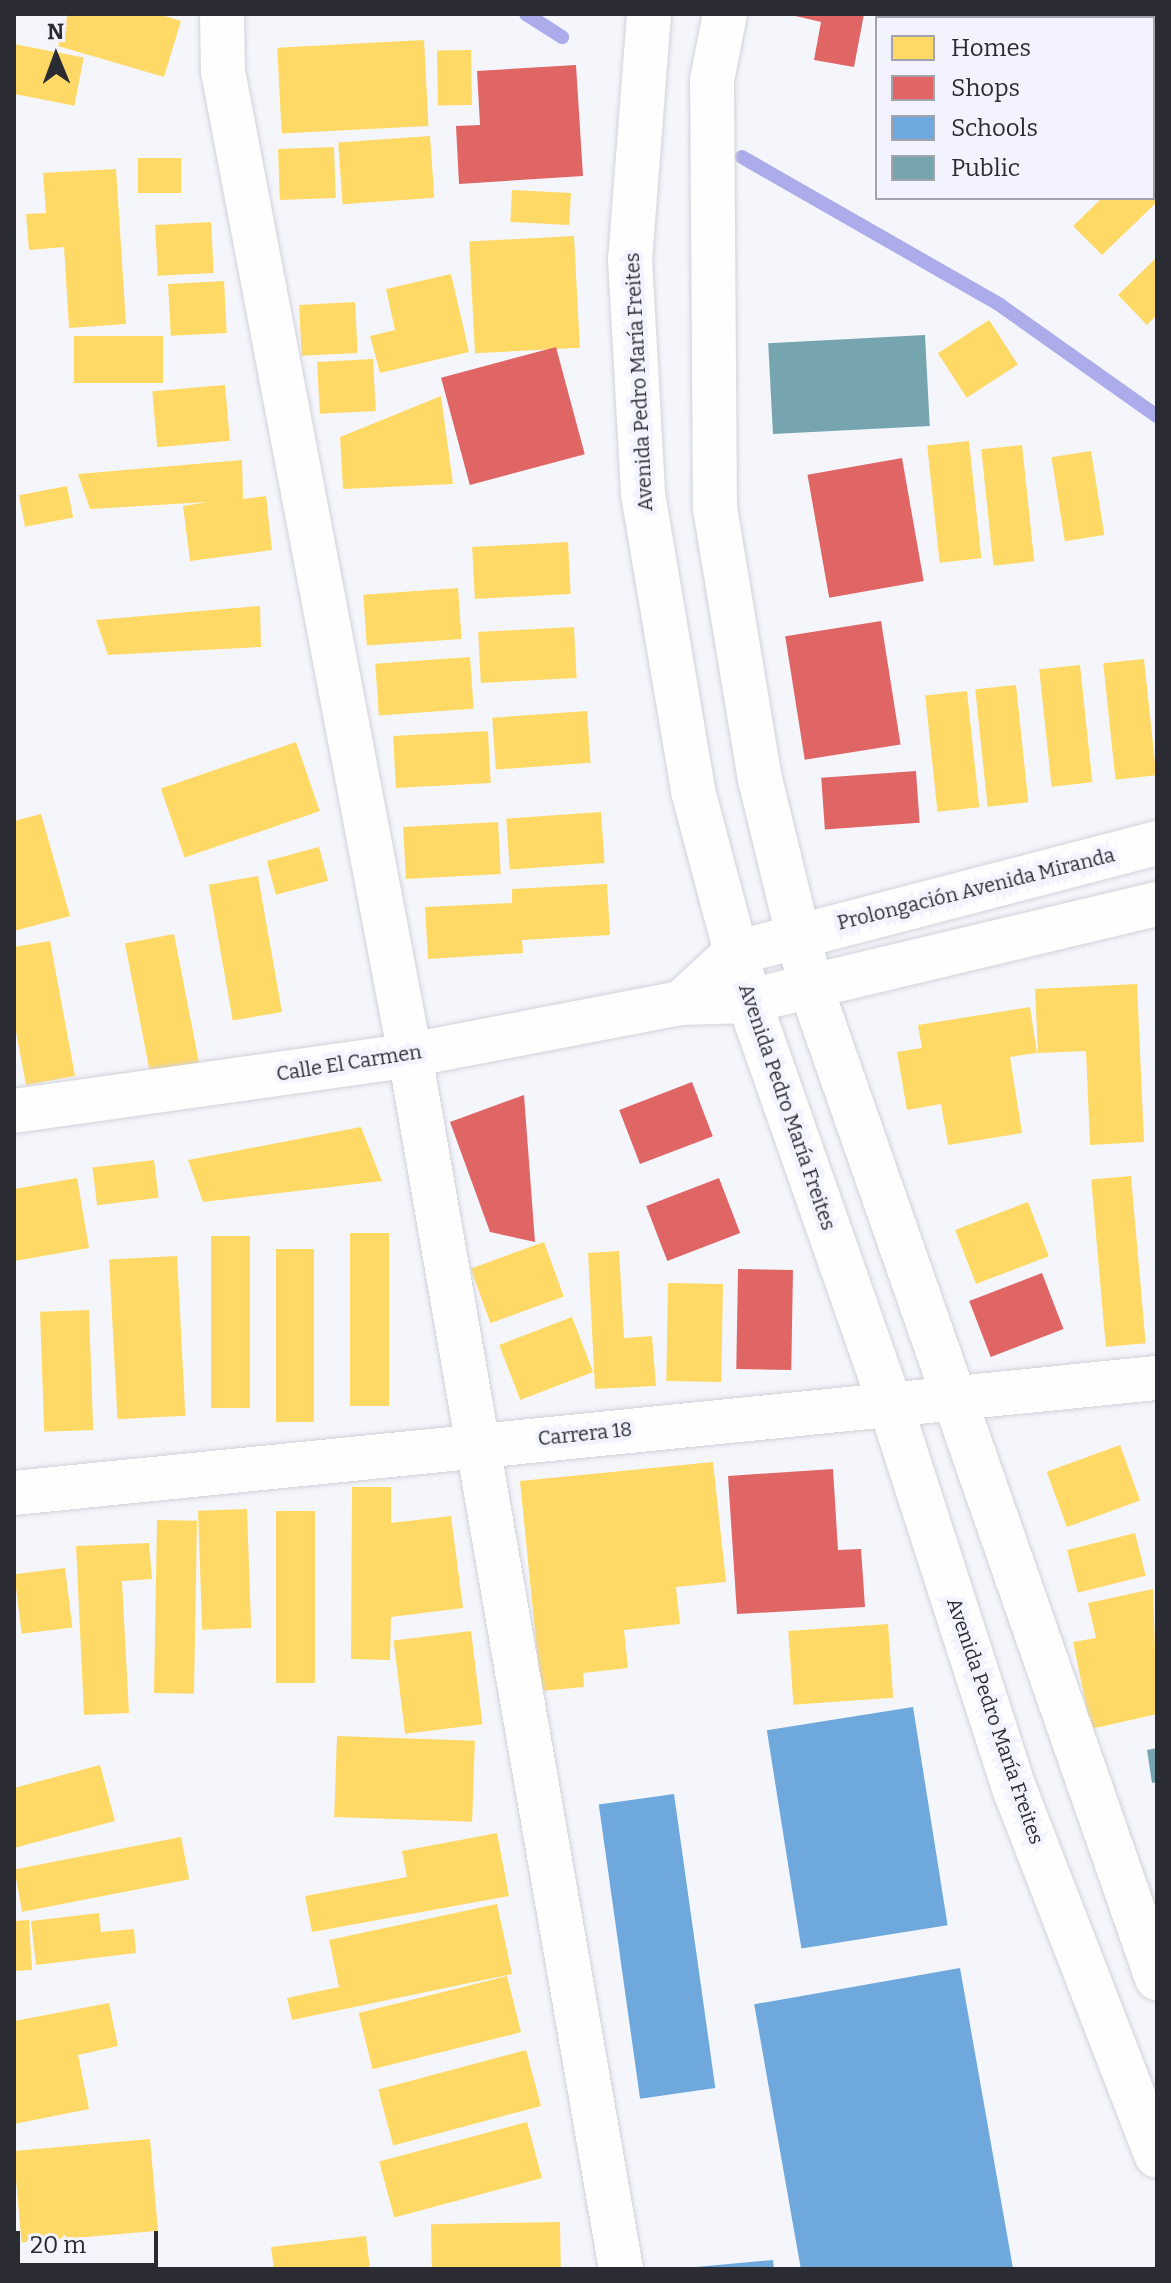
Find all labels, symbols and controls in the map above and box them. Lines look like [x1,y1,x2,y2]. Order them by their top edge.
north arrow [16,16,96,96]
legend [875,16,1155,200]
text: N [47,18,64,45]
text: Homes [951,34,1031,62]
text: Shops [951,74,1020,102]
text: Schools [951,114,1038,142]
text: Public [951,154,1020,182]
street label: Avenida Pedro María Freites [620,252,658,512]
street label: Prolongación Avenida Miranda [835,843,1117,935]
street label: Avenida Pedro María Freites [733,981,841,1233]
street label: Calle El Carmen [275,1040,423,1086]
street label: Carrera 18 [537,1417,633,1451]
street label: Avenida Pedro María Freites [941,1595,1049,1847]
scale bar [20,2215,162,2265]
text: 20 m [30,2231,86,2259]

